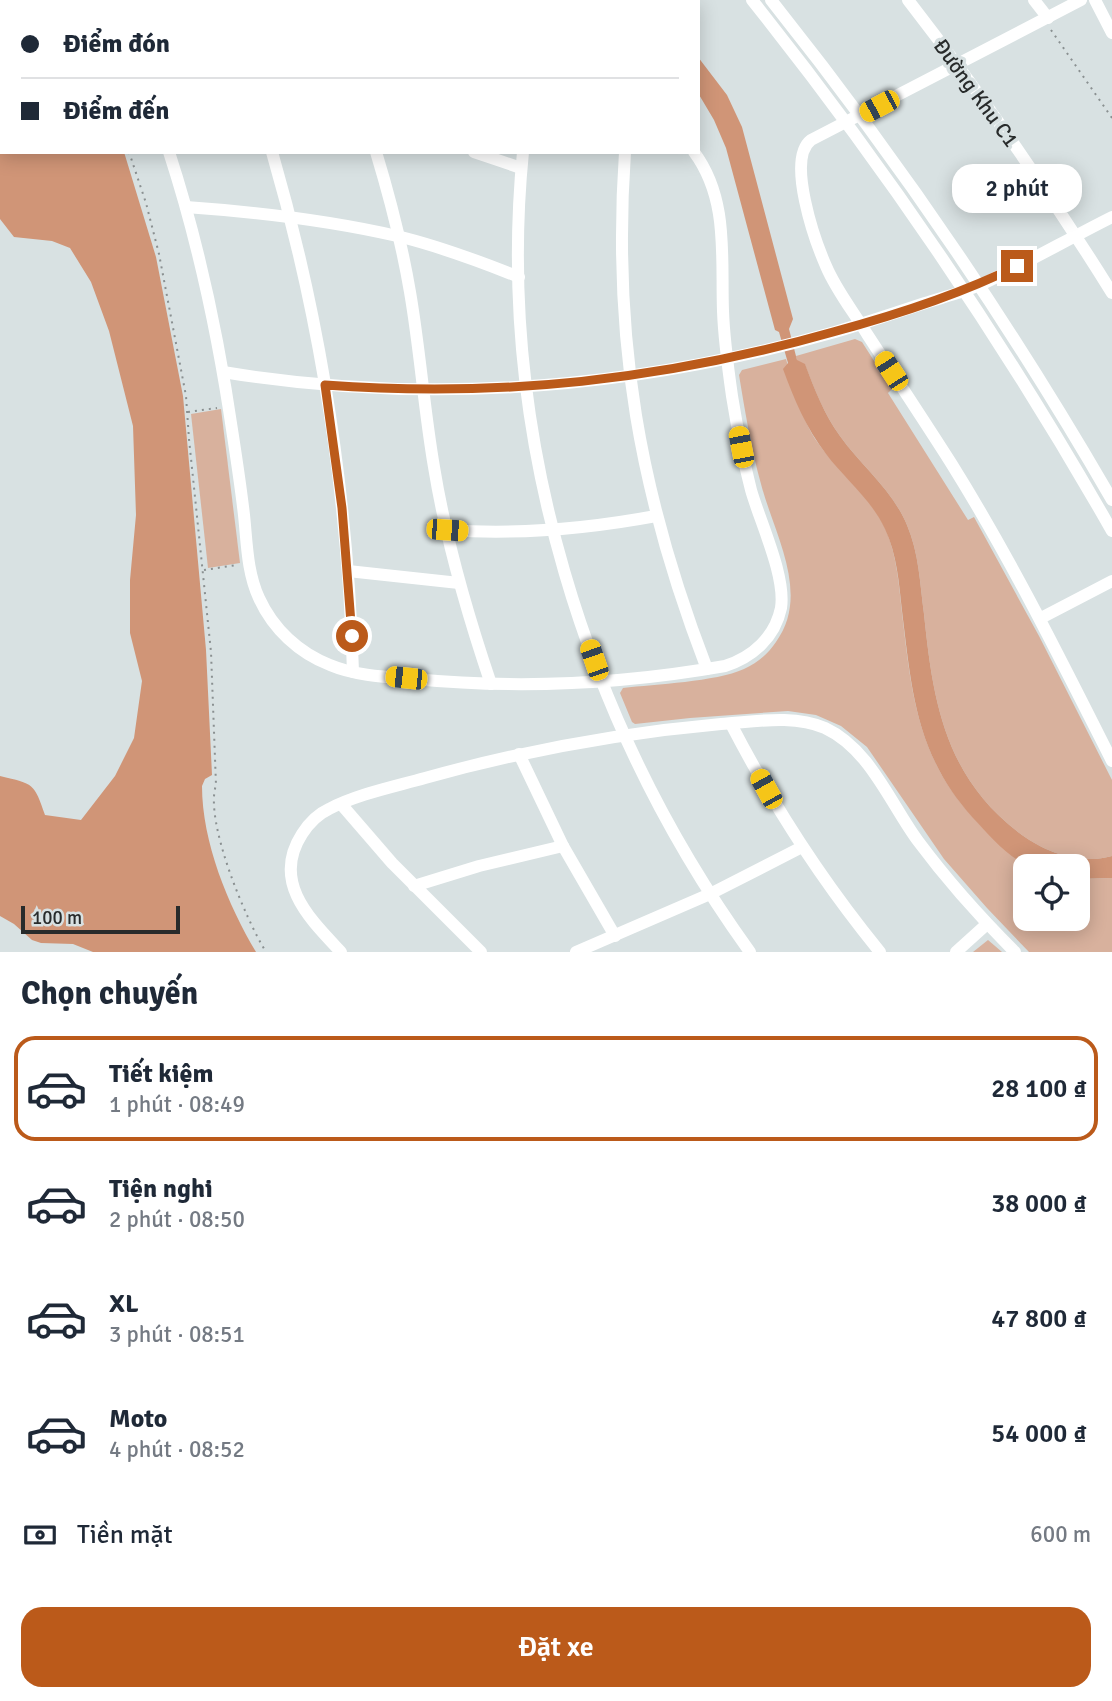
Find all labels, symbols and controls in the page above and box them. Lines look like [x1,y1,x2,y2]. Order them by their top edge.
text: Điểm đón [63,28,170,60]
street label: Đường Khu C1 [928,34,1024,152]
car [856,87,903,125]
text: Điểm đến [63,95,169,127]
callout: 2 phút [952,164,1082,214]
text: 2 phút [985,174,1049,203]
route end [1001,250,1033,282]
car [871,348,912,394]
car [727,424,756,470]
car [426,518,469,542]
route start [336,620,368,652]
car [578,637,611,683]
car [385,665,428,691]
car [747,766,786,812]
map controls [1013,854,1090,931]
button: locate [1013,854,1090,931]
scale bar [21,903,180,935]
text: 100 m [32,906,82,930]
text: Chọn chuyến [21,974,198,1013]
icon: car [25,1057,88,1120]
text: Tiết kiệm [109,1058,214,1090]
text: 28 100 ₫ [991,1073,1087,1105]
text: 1 phút · 08:49 [109,1090,245,1119]
icon: car [25,1172,88,1235]
text: Tiện nghi [109,1173,213,1205]
text: 38 000 ₫ [991,1188,1087,1220]
text: 2 phút · 08:50 [109,1205,245,1234]
icon: car [25,1287,88,1350]
text: XL [109,1288,139,1320]
text: 47 800 ₫ [991,1303,1087,1335]
text: 3 phút · 08:51 [109,1320,245,1349]
icon: car [25,1402,88,1465]
text: Moto [109,1403,167,1435]
text: 54 000 ₫ [991,1418,1087,1450]
text: 4 phút · 08:52 [109,1435,245,1464]
icon: cash [21,1516,59,1554]
text: Tiền mặt [77,1519,172,1551]
text: 600 m [1030,1520,1091,1549]
button: Đặt xe [21,1607,1091,1687]

